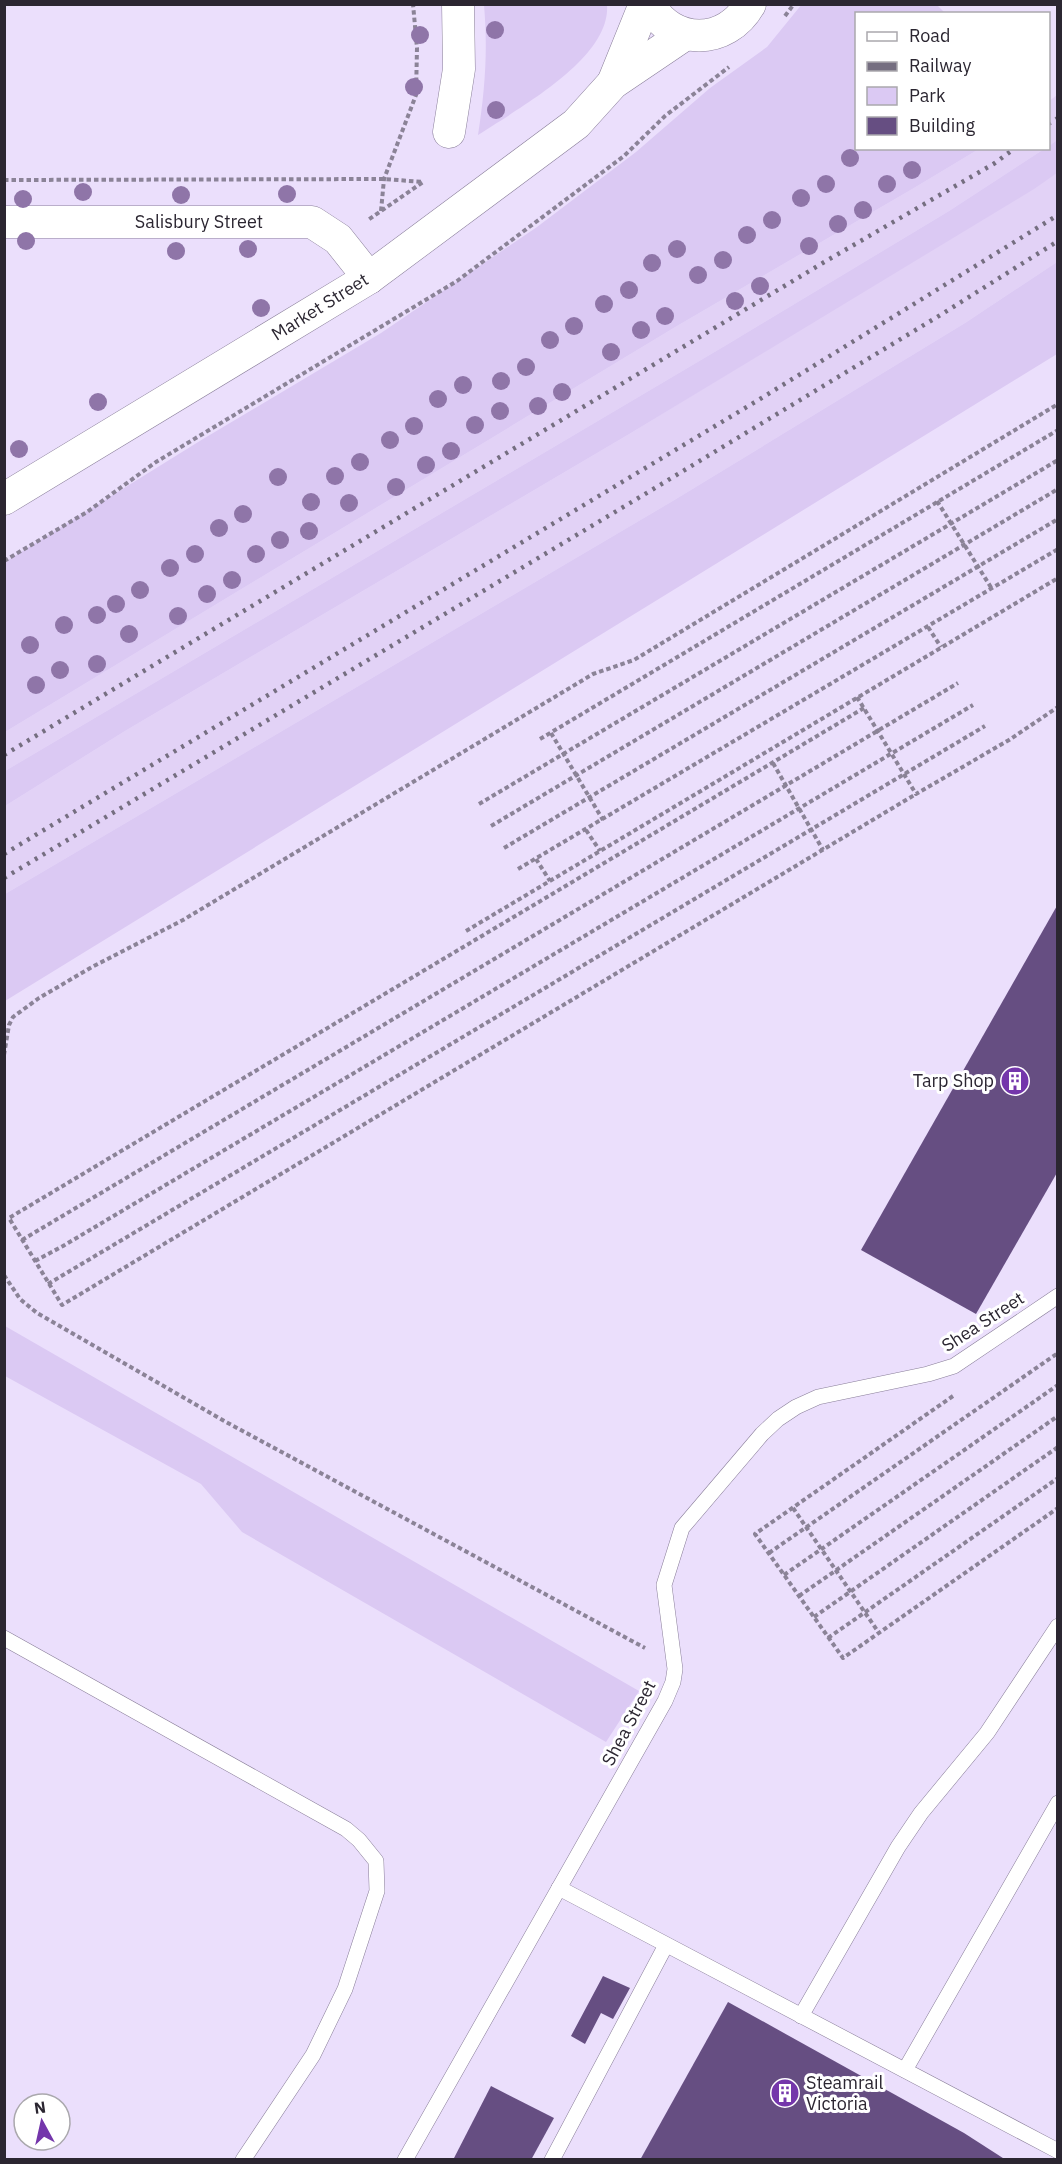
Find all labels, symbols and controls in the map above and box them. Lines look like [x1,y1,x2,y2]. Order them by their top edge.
legend [855,12,1050,150]
text: Road [909,24,950,47]
text: Railway [909,54,971,77]
text: Park [909,84,946,107]
text: Building [909,114,976,137]
street label: Salisbury Street [135,210,263,233]
street label: Market Street [267,268,372,345]
building icon: Tarp Shop [999,1065,1031,1097]
place label: Tarp Shop [913,1069,994,1092]
street label: Shea Street [937,1286,1028,1357]
street label: Shea Street [596,1676,661,1770]
place label: Steamrail Victoria [806,2071,884,2115]
building icon: Steamrail Victoria [769,2077,801,2109]
north arrow [12,2092,72,2152]
text: N [33,2096,47,2118]

